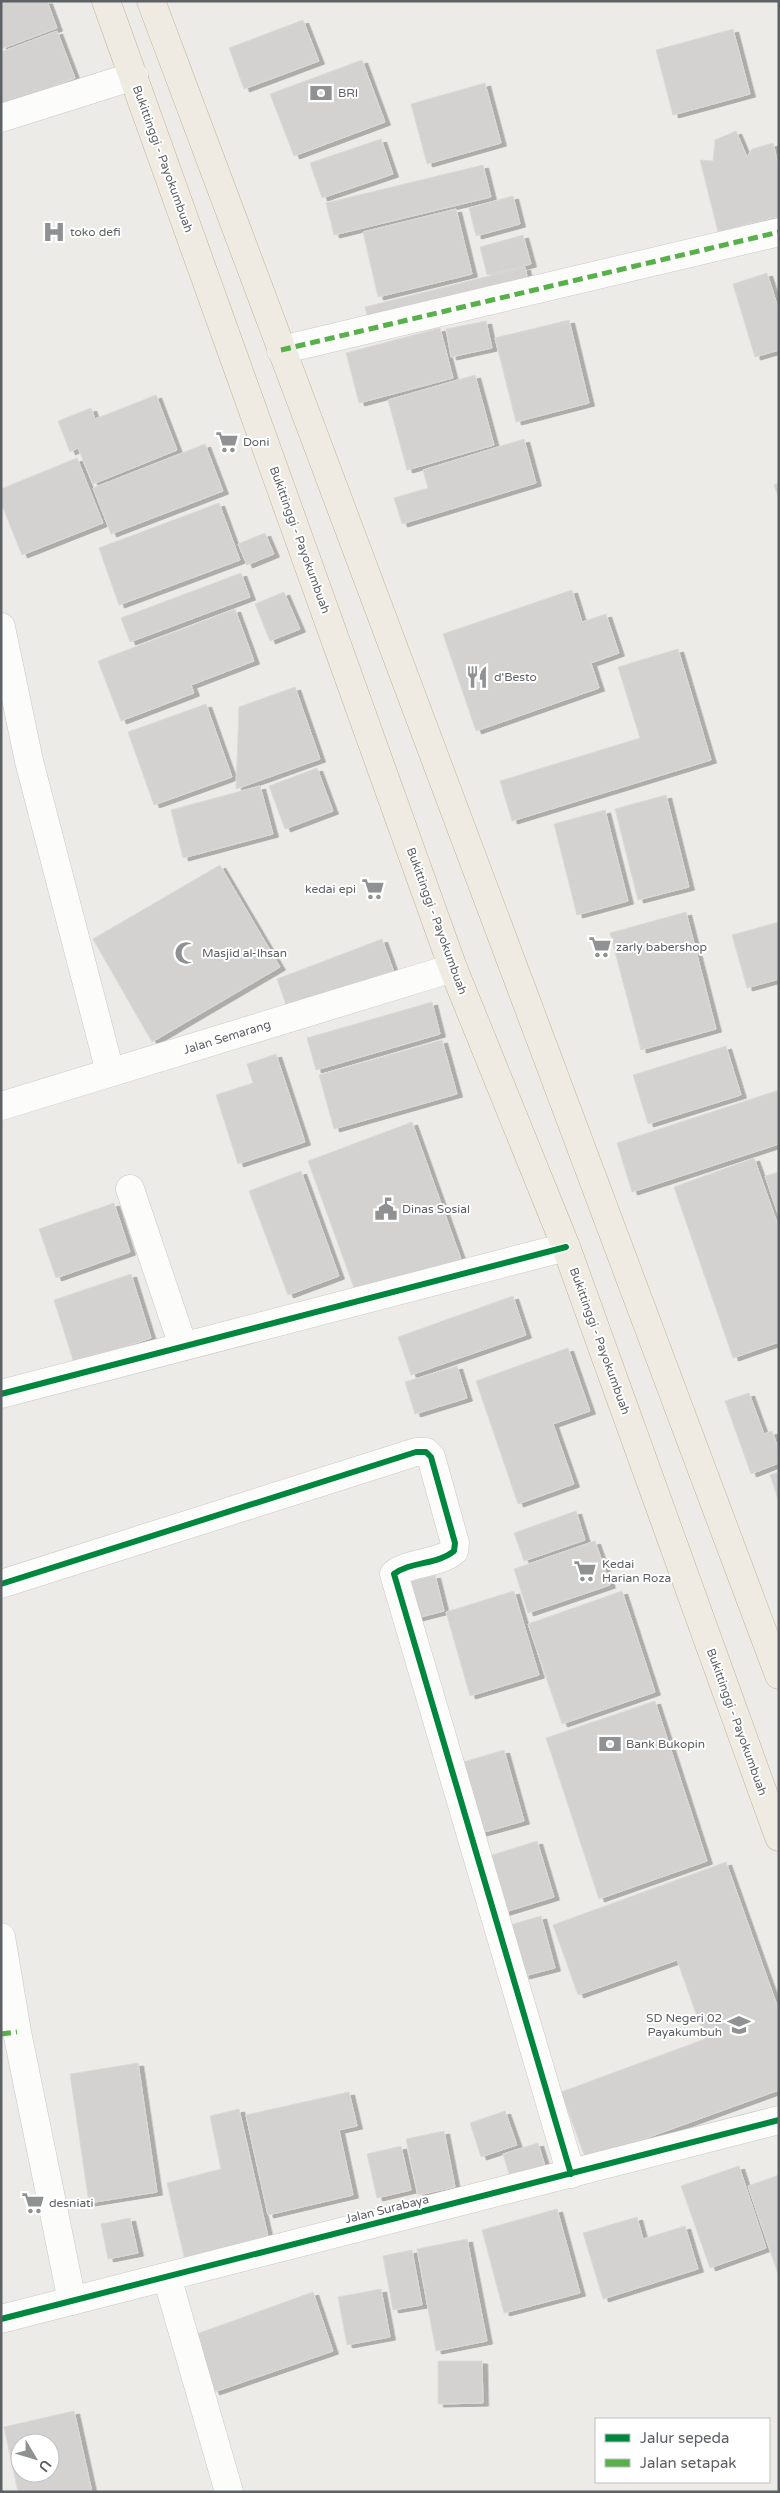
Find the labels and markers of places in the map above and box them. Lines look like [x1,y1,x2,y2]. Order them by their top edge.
bank icon: BRI [308,80,334,106]
place label: BRI [338,86,358,100]
hospital icon: toko defi [41,219,67,245]
place label: toko defi [70,225,121,239]
supermarket icon: Doni [214,429,240,455]
place label: Doni [243,435,269,449]
restaurant icon: d'Besto [464,664,490,690]
place label: d'Besto [494,670,537,684]
supermarket icon: kedai epi [360,876,386,902]
place label: kedai epi [305,882,356,896]
supermarket icon: zarly babershop [587,934,613,960]
mosque icon: Masjid al-Ihsan [173,940,199,966]
place label: zarly babershop [616,940,707,954]
place label: Masjid al-Ihsan [202,946,287,960]
public building icon: Dinas Sosial [373,1196,399,1222]
place label: Dinas Sosial [402,1202,470,1216]
place label: Kedai Harian Roza [602,1557,671,1585]
supermarket icon: Kedai Harian Roza [572,1558,598,1584]
bank icon: Bank Bukopin [597,1731,623,1757]
place label: Bank Bukopin [626,1737,705,1751]
place label: SD Negeri 02 Payakumbuh [646,2011,722,2039]
school or university icon: SD Negeri 02 Payakumbuh [726,2012,752,2038]
supermarket icon: desniati [20,2190,46,2216]
place label: desniati [49,2196,94,2210]

